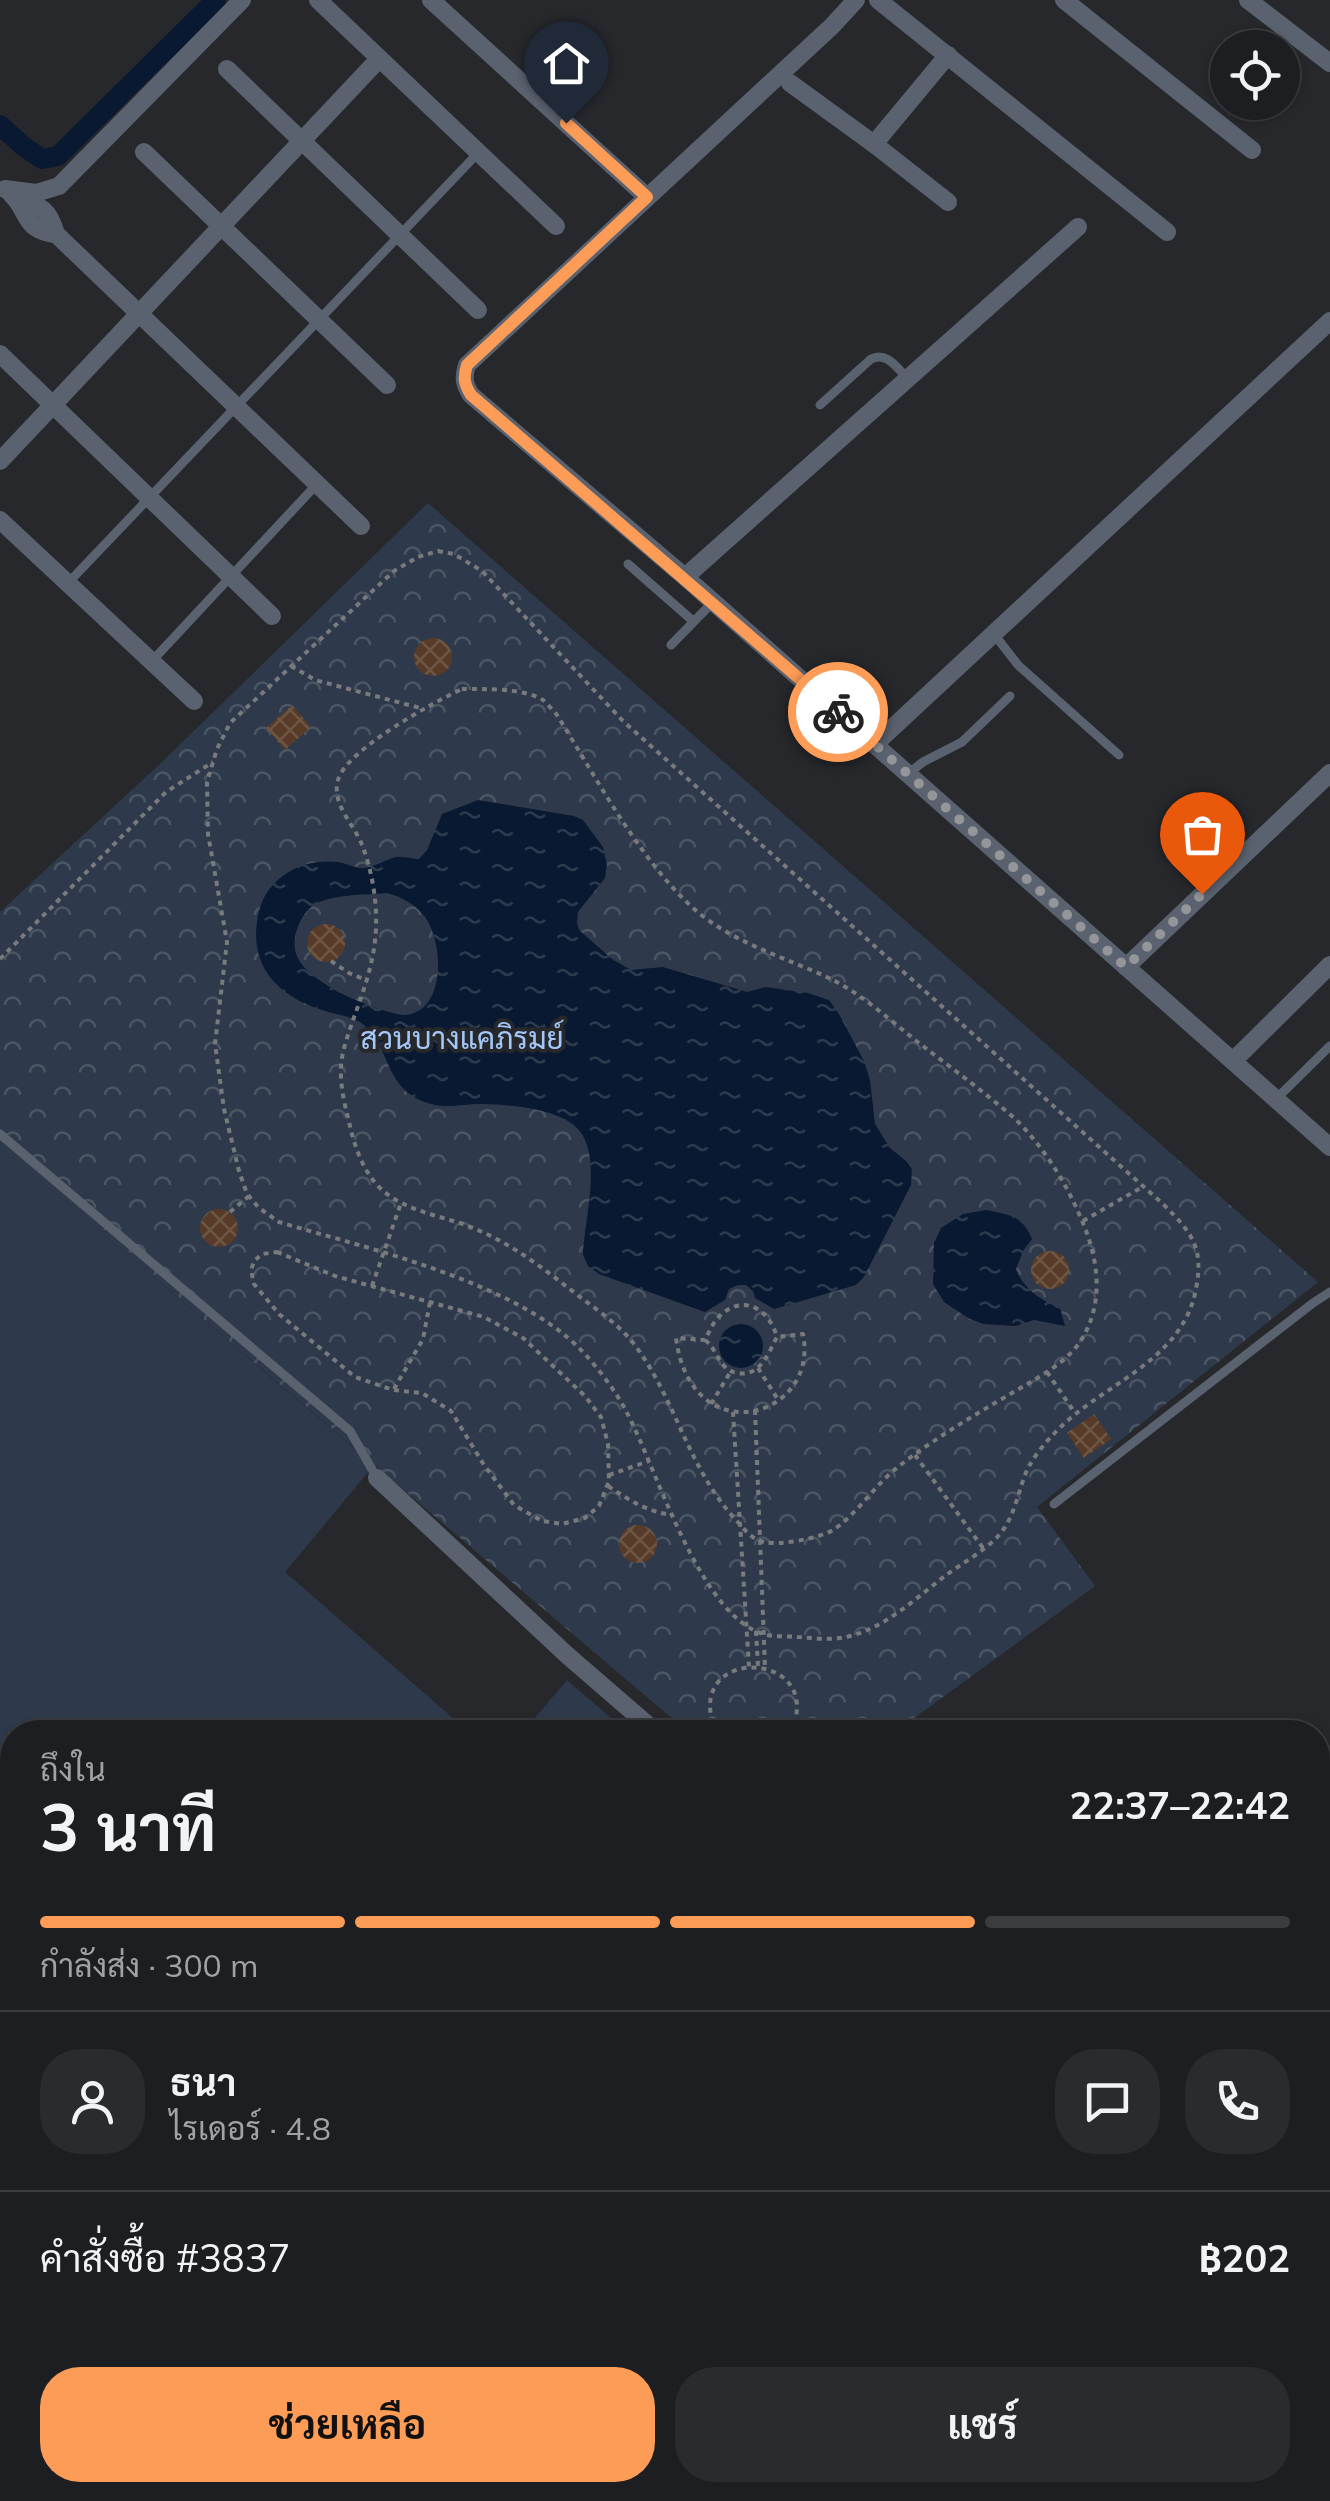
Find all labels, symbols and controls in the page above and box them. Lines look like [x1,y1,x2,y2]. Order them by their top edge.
pin [524,21,609,124]
map controls [1210,30,1300,120]
button: locate [1210,30,1300,120]
icon: home [539,36,594,91]
courier [788,662,888,762]
icon: bike [811,685,866,740]
pin [1160,792,1245,895]
icon: bag [1175,807,1230,862]
park label: สวนบางแคภิรมย์ [360,1019,564,1057]
text: ถึงใน [40,1749,106,1789]
text: 22:37–22:42 [1070,1781,1290,1829]
text: 3 นาที [40,1786,216,1867]
text: กำลังส่ง · 300 m [40,1945,258,1985]
button: person [40,2049,145,2154]
button: chat [1055,2049,1160,2154]
button: phone [1185,2049,1290,2154]
text: ธนา [170,2058,236,2106]
text: ไรเดอร์ · 4.8 [170,2108,331,2148]
text: คำสั่งซื้อ #3837 [40,2234,290,2282]
text: ฿202 [1199,2234,1290,2282]
button: ช่วยเหลือ [40,2367,655,2482]
button: แชร์ [675,2367,1290,2482]

